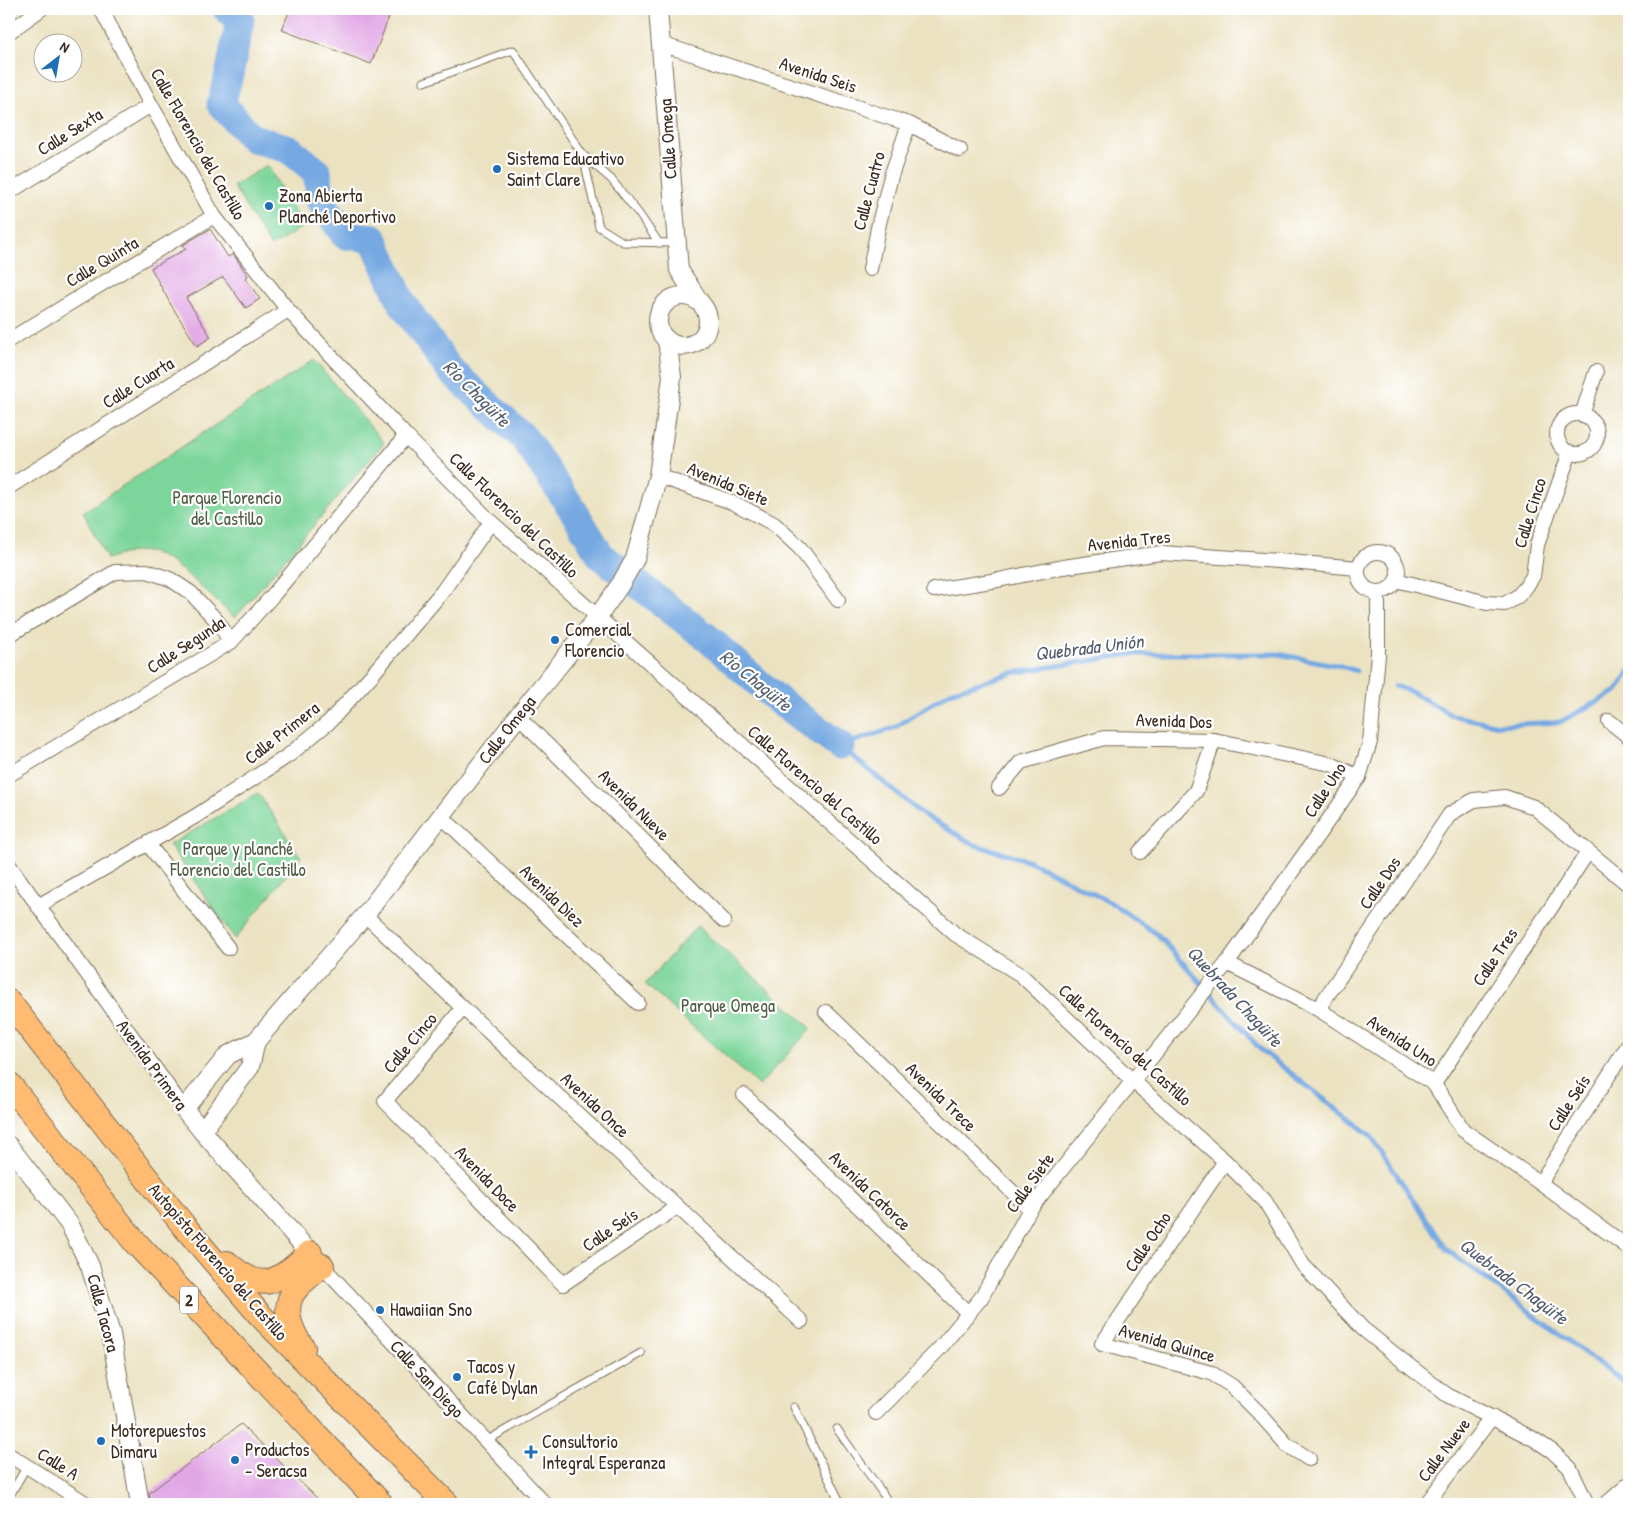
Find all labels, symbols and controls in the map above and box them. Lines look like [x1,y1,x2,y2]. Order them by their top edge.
north arrow [32,32,82,82]
text: N [57,36,74,57]
street label: Avenida Seis [776,50,860,99]
street label: Calle Florencio del Castillo [145,63,252,224]
street label: Calle Omega [652,98,683,180]
street label: Calle Sexta [32,102,107,161]
place label: Sistema Educativo Saint Clare [507,146,624,192]
street label: Calle Cuatro [846,149,891,233]
marker: Sistema Educativo Saint Clare [491,163,503,175]
place label: Zona Abierta Planché Deportivo [279,183,396,229]
marker: Zona Abierta Planché Deportivo [263,200,275,212]
street label: Calle Quinta [61,230,143,293]
street label: Calle Cuarta [97,351,178,414]
water label: Río Chagüite [438,354,517,433]
street label: Calle Florencio del Castillo [444,446,585,583]
street label: Avenida Siete [684,455,773,512]
street label: Calle Cinco [1507,475,1552,551]
park label: Parque Florencio del Castillo [173,485,281,531]
street label: Avenida Tres [1086,524,1172,557]
street label: Calle Segunda [142,610,230,679]
place label: Comercial Florencio [564,617,632,663]
water label: Quebrada Unión [1033,627,1146,667]
marker: Comercial Florencio [549,634,561,646]
water label: Río Chagüite [715,643,798,718]
street label: Calle Omega [472,690,541,769]
street label: Calle Primera [239,695,324,770]
street label: Avenida Dos [1135,707,1213,734]
street label: Calle Florencio del Castillo [742,719,888,850]
street label: Calle Uno [1297,757,1352,822]
street label: Avenida Nueve [593,763,676,846]
park label: Parque y planché Florencio del Castillo [169,836,306,882]
street label: Calle Dos [1353,851,1406,914]
street label: Avenida Diez [515,859,590,933]
street label: Calle Tres [1466,923,1523,991]
water label: Quebrada Chagüite [1181,940,1290,1053]
street label: Calle Florencio del Castillo [1053,978,1197,1111]
park label: Parque Omega [681,993,775,1018]
street label: Calle Cinco [377,1007,442,1078]
street label: Avenida Uno [1362,1009,1442,1073]
street label: Avenida Primera [111,1014,194,1115]
street label: Avenida Trece [900,1056,982,1137]
street label: Avenida Once [555,1066,635,1143]
street label: Calle Seís [1541,1070,1596,1136]
street label: Avenida Doce [449,1140,525,1217]
street label: Avenida Catorce [824,1145,917,1236]
street label: Calle Siete [999,1148,1060,1218]
street label: Autopista Florencio del Castillo [143,1178,294,1346]
street label: Calle Seís [577,1202,643,1257]
street label: Calle Ocho [1118,1207,1177,1277]
water label: Quebrada Chagüite [1454,1232,1575,1331]
street label: Calle Tacora [81,1271,126,1355]
road number: 2 [180,1286,198,1314]
place label: Hawaiian Sno [390,1297,472,1322]
marker: Hawaiian Sno [374,1304,386,1316]
street label: Avenida Quince [1116,1317,1218,1368]
street label: Calle San Diego [385,1334,470,1423]
place label: Tacos y Café Dylan [467,1354,538,1400]
marker: Tacos y Café Dylan [451,1371,463,1383]
street label: Calle Nueve [1411,1413,1476,1487]
place label: Motorepuestos Dimaru [111,1418,206,1464]
place label: Consultorio Integral Esperanza [542,1429,665,1475]
marker: Motorepuestos Dimaru [95,1435,107,1447]
place label: Productos - Seracsa [245,1437,309,1483]
street label: Calle A [33,1441,84,1486]
marker: Consultorio Integral Esperanza [524,1445,538,1459]
marker: Productos - Seracsa [229,1454,241,1466]

